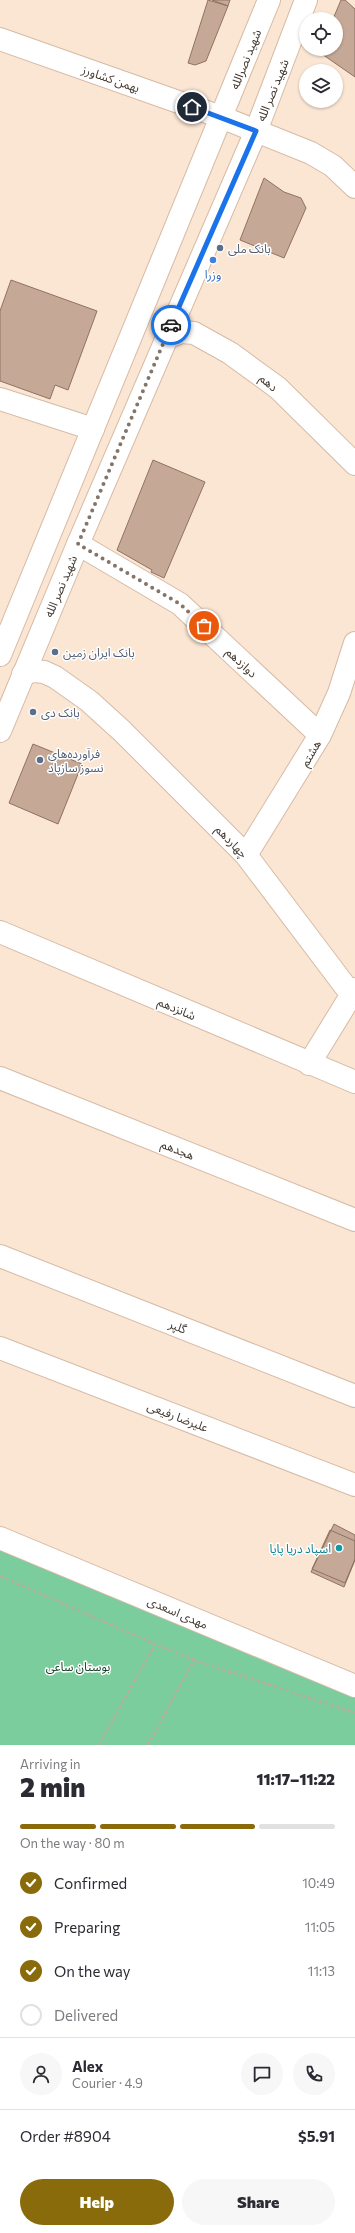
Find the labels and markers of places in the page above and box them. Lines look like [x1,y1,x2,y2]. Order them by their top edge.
pin [175,90,209,124]
place label: بانک ملی [228,241,271,256]
marker: بانک ملی [215,243,225,253]
marker: وزرا [208,255,218,265]
place label: وزرا [205,267,221,282]
pin [187,609,221,643]
place label: بانک ایران زمین [63,645,135,660]
marker: بانک ایران زمین [50,647,60,657]
place label: بانک دی [41,705,80,720]
marker: بانک دی [28,707,38,717]
place label: فرآورده‌های نسوز سازپاد [48,746,104,776]
marker: فرآورده‌های نسوز سازپاد [35,755,45,765]
place label: اسپاد دریا پایا [269,1541,331,1557]
marker: اسپاد دریا پایا [334,1543,344,1553]

